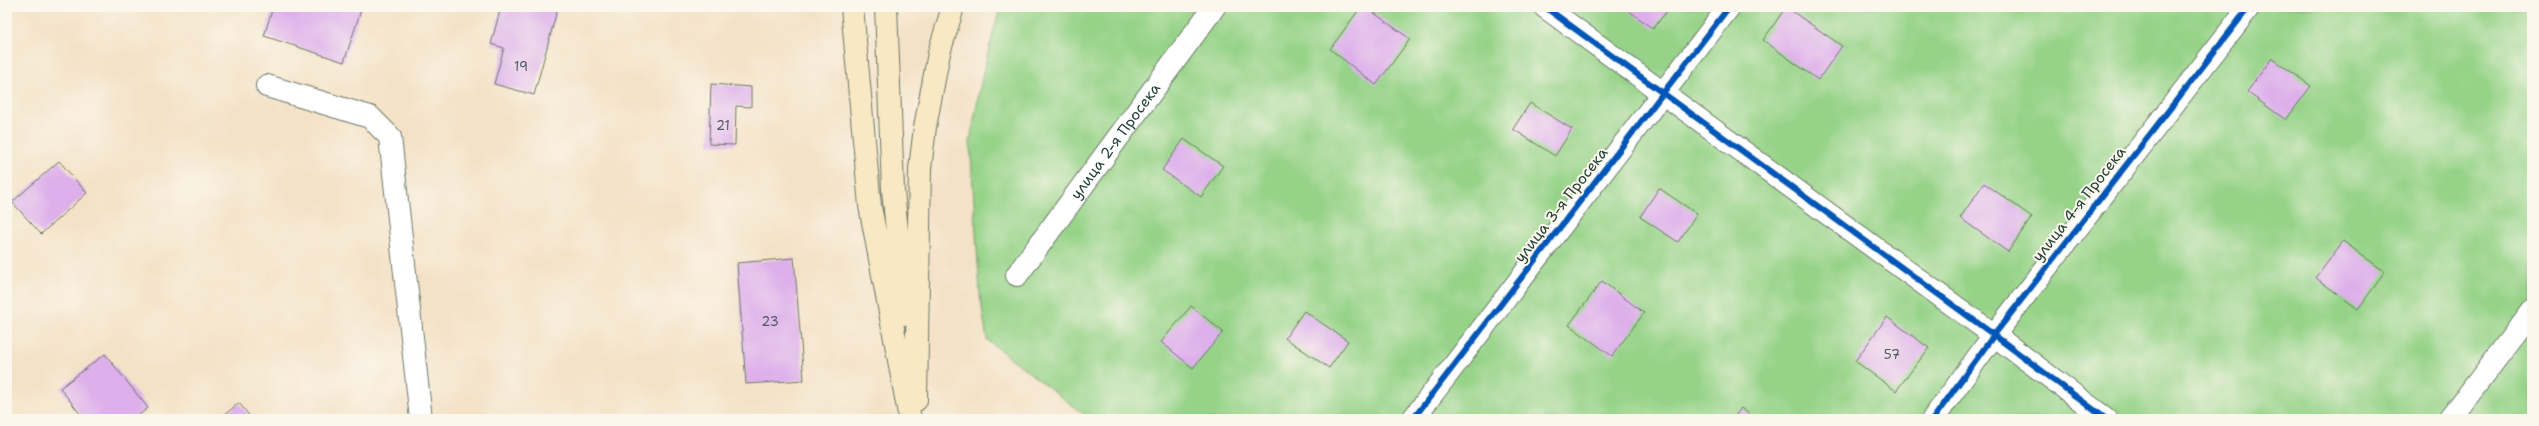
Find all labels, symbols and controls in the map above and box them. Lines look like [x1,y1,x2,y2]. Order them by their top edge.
house number: 19 [514,58,528,75]
street label: улица 2-я Просека [1066,78,1165,204]
house number: 21 [716,117,730,134]
street label: улица 4-я Просека [2028,142,2131,266]
street label: улица 3-я Просека [1510,143,1613,267]
house number: 23 [761,313,779,330]
house number: 57 [1884,346,1900,363]

